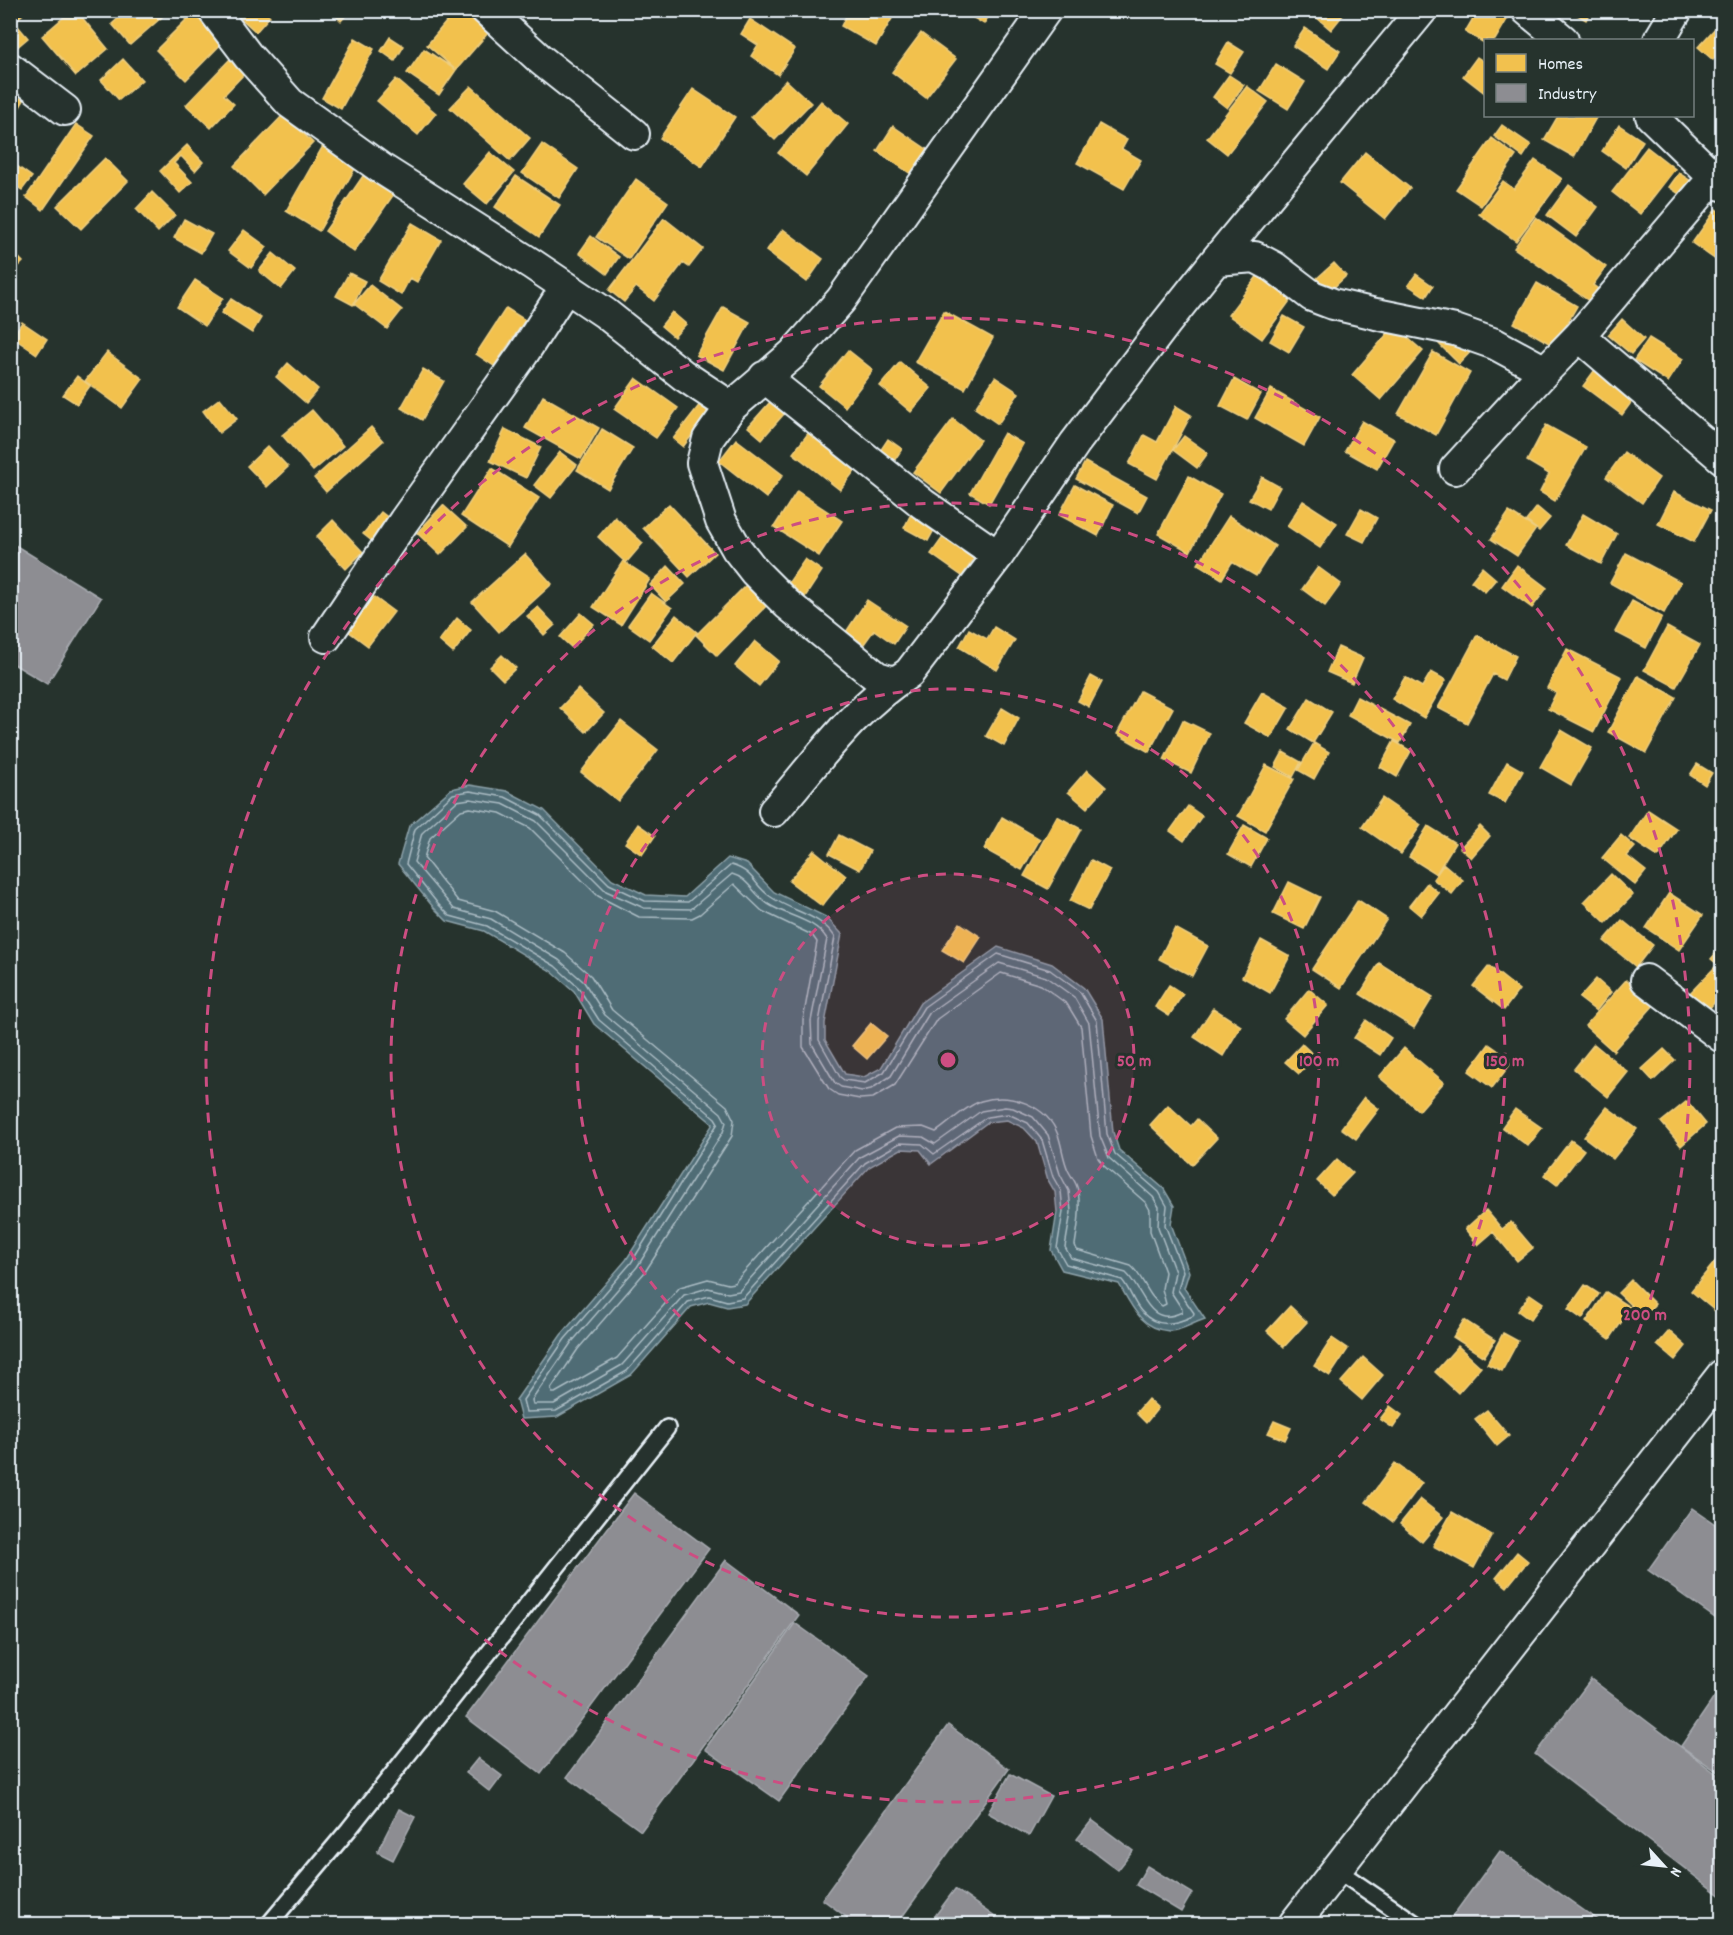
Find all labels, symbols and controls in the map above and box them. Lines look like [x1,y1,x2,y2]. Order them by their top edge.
legend [1484,39,1694,117]
text: Homes [1538,53,1583,78]
text: Industry [1538,83,1597,108]
centre of rings [938,1050,958,1070]
text: 50 m [1117,1050,1151,1075]
text: 100 m [1299,1050,1339,1075]
text: 150 m [1486,1050,1524,1075]
text: 200 m [1623,1304,1667,1329]
north arrow [1634,1836,1694,1896]
text: N [1663,1863,1687,1881]

